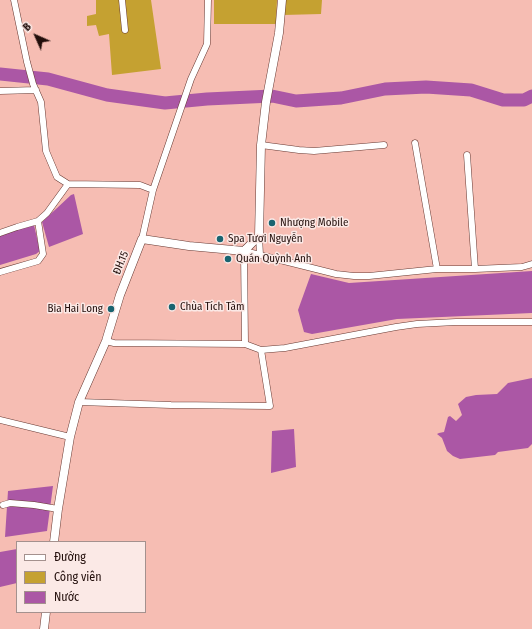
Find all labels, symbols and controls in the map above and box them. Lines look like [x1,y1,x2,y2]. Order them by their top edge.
north arrow [16,16,56,56]
text: B [20,20,34,34]
place label: Nhượng Mobile [280,216,348,230]
marker: Nhượng Mobile [267,218,277,228]
place label: Spa Tươi Nguyễn [228,232,303,246]
marker: Spa Tươi Nguyễn [215,234,225,244]
street label: ĐH.15 [110,250,132,276]
place label: Quán Quỳnh Anh [236,252,312,266]
marker: Quán Quỳnh Anh [223,254,233,264]
place label: Chùa Tích Tâm [180,300,244,314]
place label: Bia Hai Long [47,302,103,316]
marker: Chùa Tích Tâm [167,302,177,312]
marker: Bia Hai Long [106,304,116,314]
legend [16,541,146,613]
text: Đường [54,550,86,564]
text: Công viên [54,570,102,584]
text: Nước [54,590,79,604]

